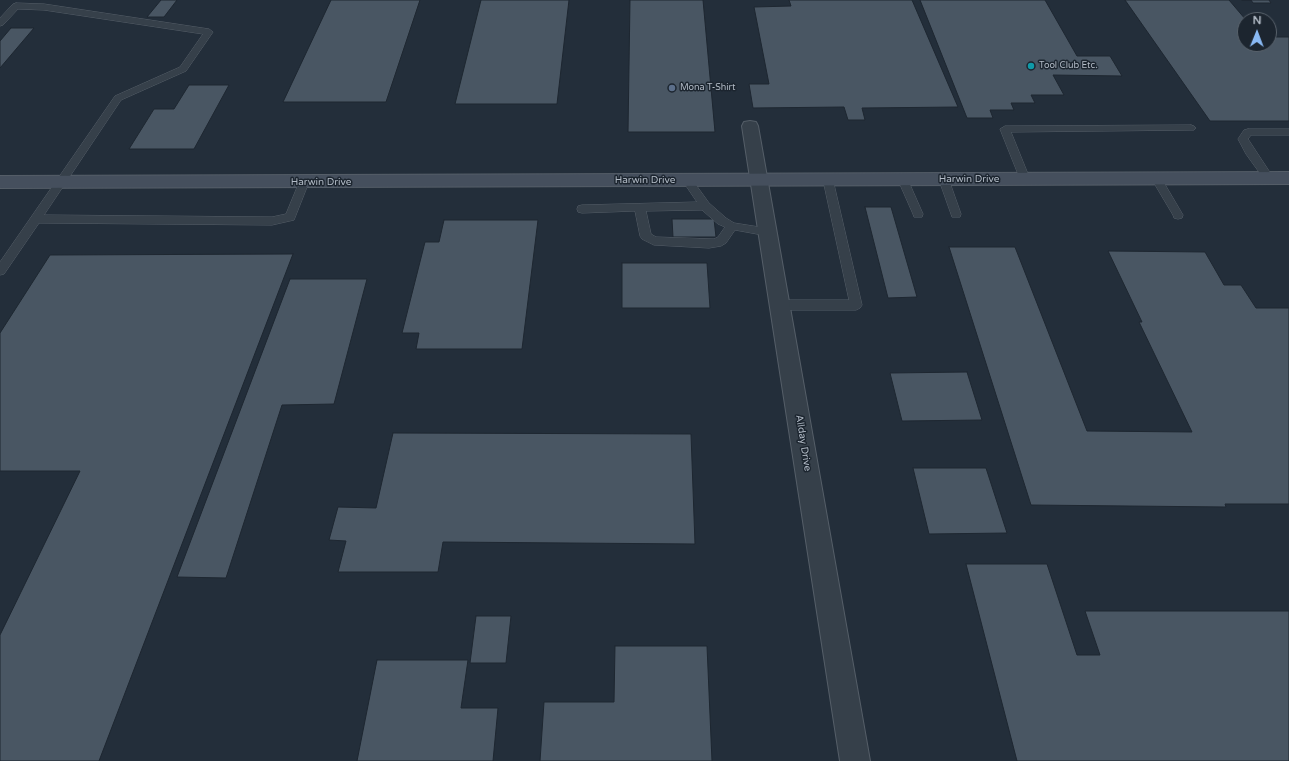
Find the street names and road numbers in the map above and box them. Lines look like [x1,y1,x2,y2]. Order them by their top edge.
street label: Harwin Drive [939,173,999,185]
street label: Harwin Drive [615,174,675,186]
street label: Harwin Drive [291,176,351,188]
street label: Allday Drive [793,414,813,472]

